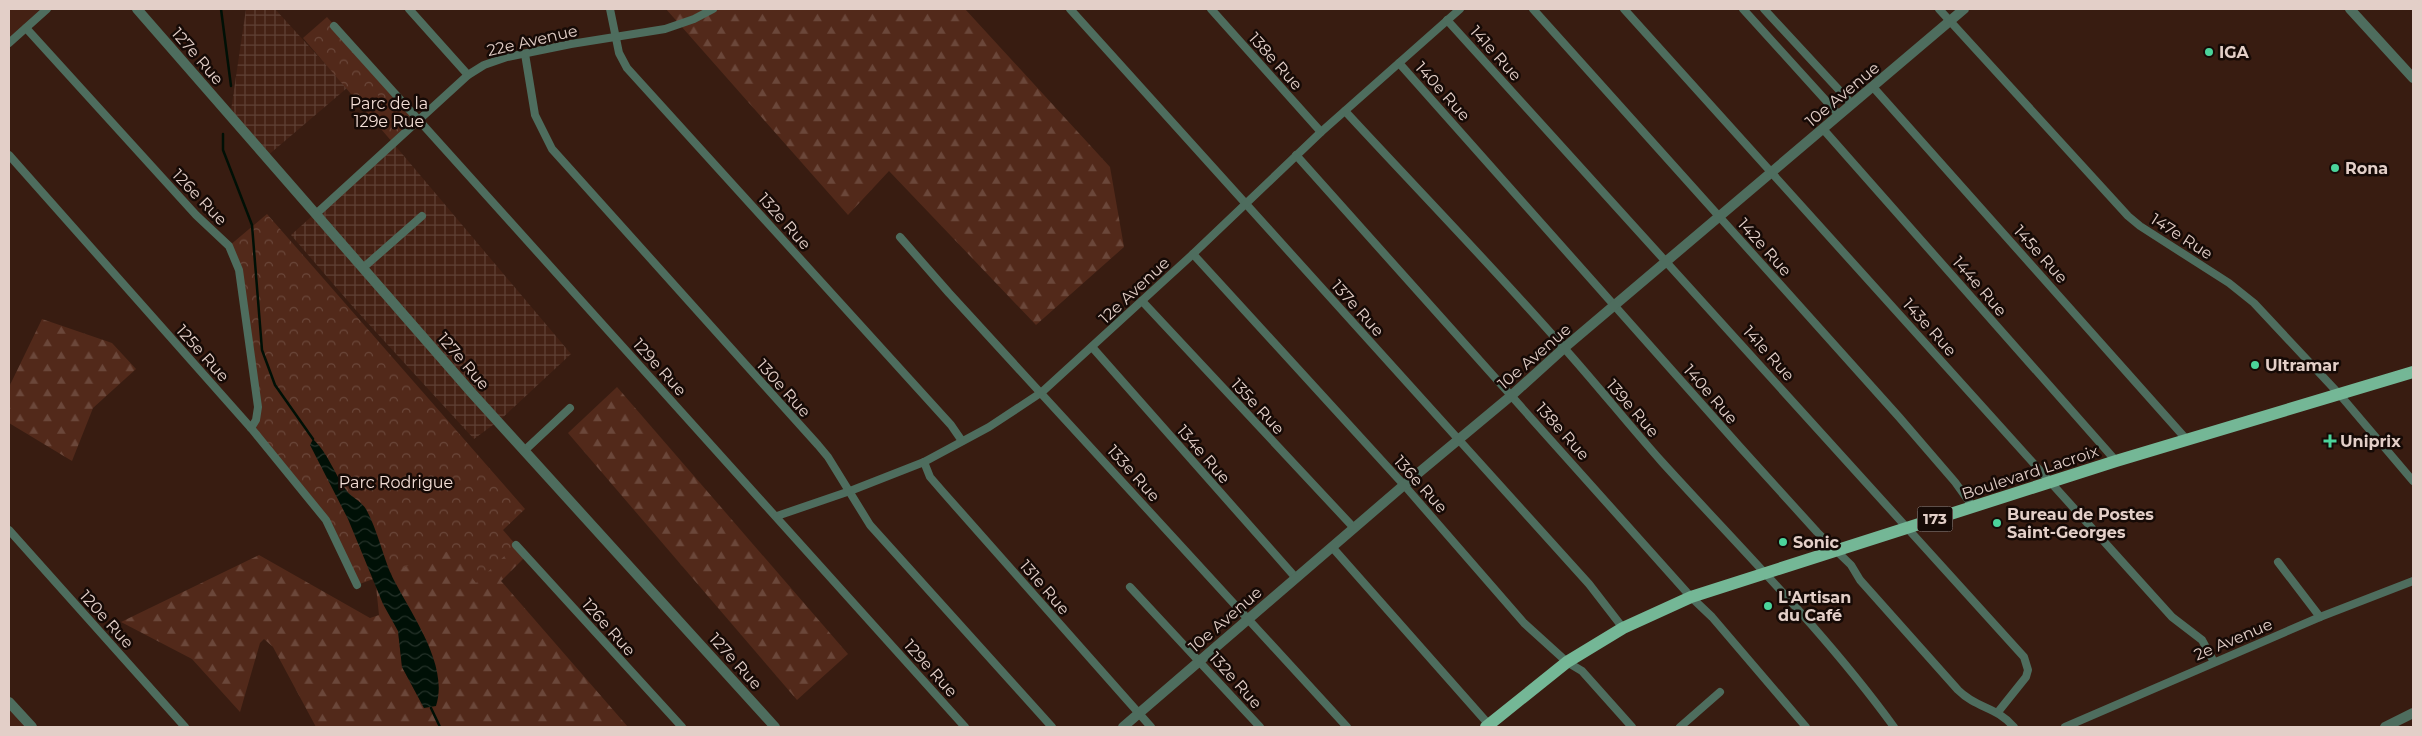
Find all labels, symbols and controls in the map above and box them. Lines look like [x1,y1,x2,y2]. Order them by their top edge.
street label: 22e Avenue [485,21,579,60]
street label: 141e Rue [1466,22,1525,85]
street label: 127e Rue [168,24,228,89]
street label: 138e Rue [1245,29,1306,94]
place label: IGA [2219,43,2250,62]
marker: IGA [2203,46,2215,58]
street label: 140e Rue [1411,58,1474,125]
street label: 10e Avenue [1802,58,1883,131]
park label: Parc de la 129e Rue [350,94,428,131]
place label: Rona [2345,159,2388,178]
marker: Rona [2329,162,2341,174]
street label: 126e Rue [168,165,231,229]
street label: 132e Rue [754,189,815,254]
street label: 147e Rue [2147,209,2216,263]
street label: 142e Rue [1734,215,1795,280]
street label: 145e Rue [2010,222,2072,287]
street label: 12e Avenue [1095,253,1173,328]
street label: 144e Rue [1949,253,2011,320]
street label: 137e Rue [1327,276,1388,340]
street label: 143e Rue [1899,295,1960,360]
street label: 10e Avenue [1494,319,1575,393]
street label: 125e Rue [172,321,233,386]
street label: 141e Rue [1739,322,1798,385]
street label: 127e Rue [434,329,494,394]
street label: 129e Rue [629,335,690,400]
street label: 130e Rue [753,356,815,421]
place label: Ultramar [2265,356,2339,375]
marker: Ultramar [2249,359,2261,371]
street label: 140e Rue [1680,361,1742,428]
street label: 135e Rue [1227,374,1288,438]
street label: 139e Rue [1602,376,1663,441]
street label: 138e Rue [1532,399,1593,464]
street label: 134e Rue [1173,421,1234,488]
place label: Uniprix [2340,432,2401,451]
marker: Uniprix [2324,435,2336,447]
street label: 133e Rue [1103,441,1164,506]
street label: Boulevard Lacroix [1959,441,2101,504]
street label: 136e Rue [1390,452,1451,517]
park label: Parc Rodrigue [339,473,453,492]
place label: Bureau de Postes Saint-Georges [2007,505,2154,542]
road number: 173 [1918,506,1952,532]
marker: Bureau de Postes Saint-Georges [1991,517,2003,529]
place label: Sonic [1793,533,1840,552]
marker: Sonic [1777,536,1789,548]
street label: 131e Rue [1016,556,1074,619]
street label: 10e Avenue [1185,582,1266,656]
street label: 120e Rue [76,586,138,652]
place label: L'Artisan du Café [1778,588,1851,625]
street label: 126e Rue [578,595,639,660]
marker: L'Artisan du Café [1762,600,1774,612]
street label: 2e Avenue [2191,614,2275,664]
street label: 127e Rue [705,629,766,693]
street label: 129e Rue [900,636,961,701]
street label: 132e Rue [1205,648,1266,713]

